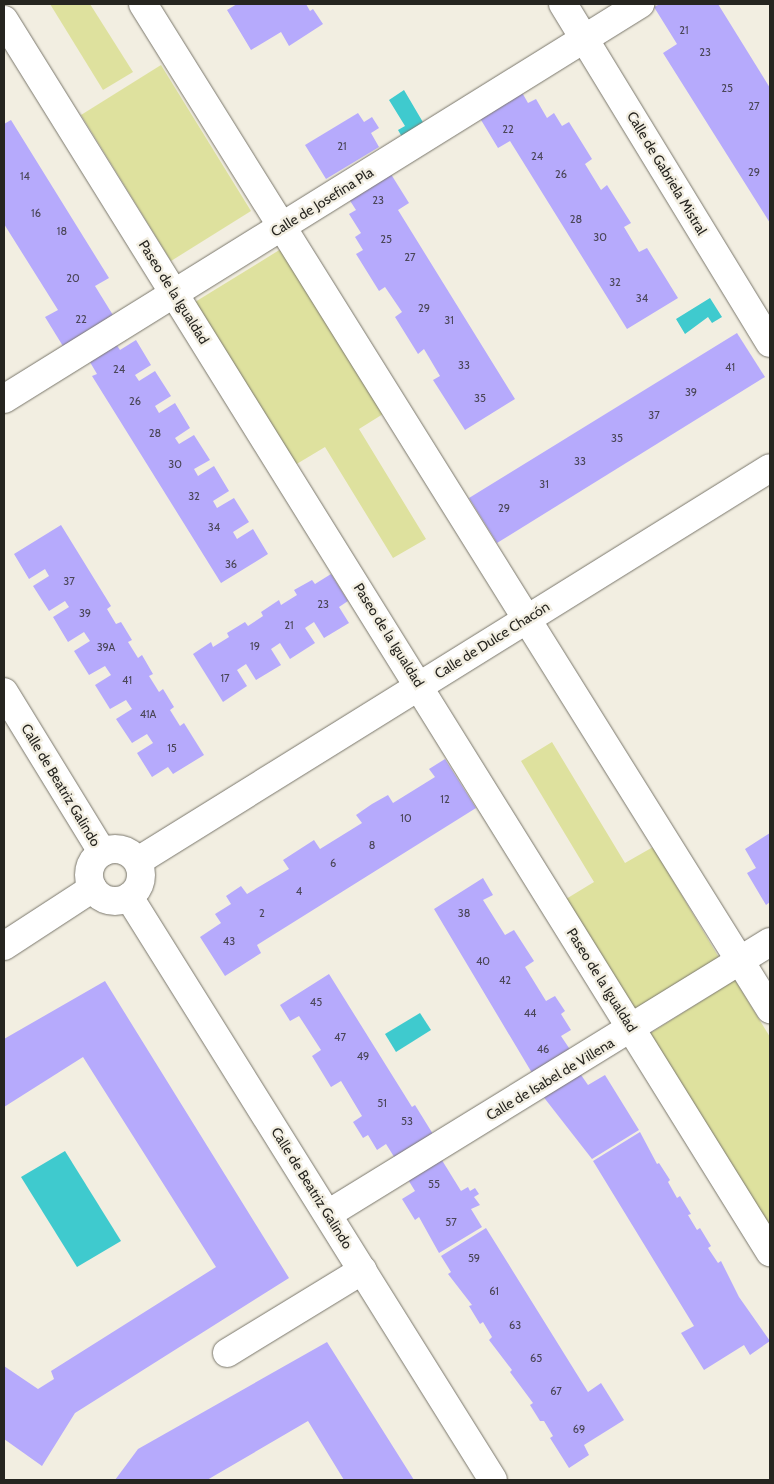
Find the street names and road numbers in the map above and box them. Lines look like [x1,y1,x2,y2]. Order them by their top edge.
street label: Calle de Gabriela Mistral [623,108,711,238]
street label: Calle de Josefina Pla [268,164,376,240]
street label: Paseo de la Igualdad [135,237,213,347]
street label: Paseo de la Igualdad [350,580,428,690]
street label: Calle de Dulce Chacón [431,598,553,682]
street label: Calle de Beatriz Galindo [18,721,104,849]
street label: Paseo de la Igualdad [563,925,641,1035]
street label: Calle de Isabel de Villena [483,1034,617,1124]
street label: Calle de Beatriz Galindo [268,1124,356,1252]

